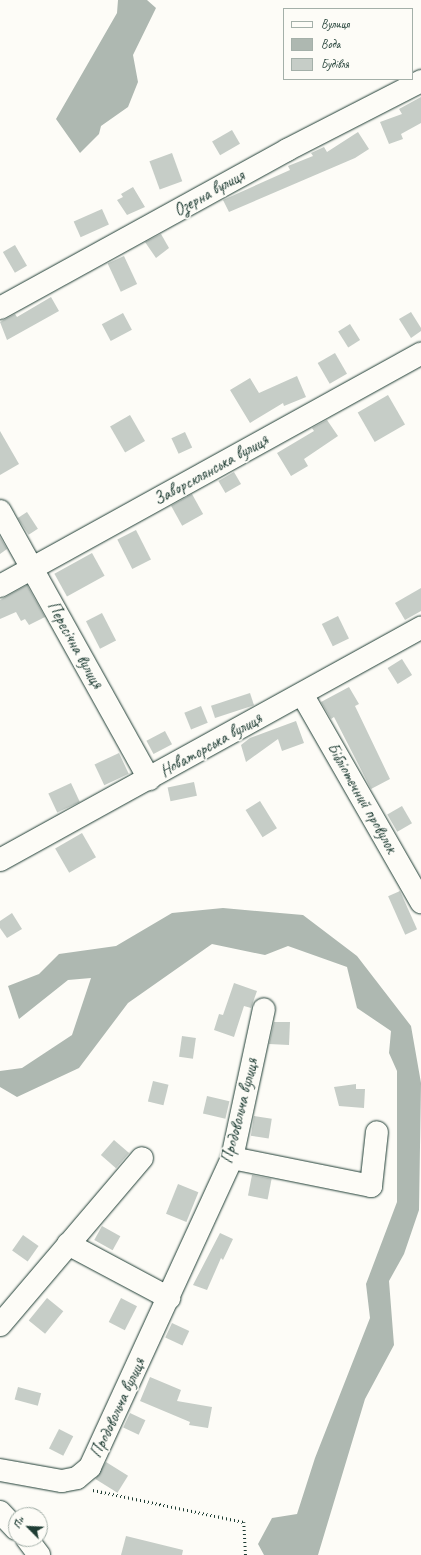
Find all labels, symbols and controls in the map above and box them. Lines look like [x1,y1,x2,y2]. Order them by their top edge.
legend [283,8,413,80]
text: Вулиця [321,16,349,32]
text: Вода [321,36,340,52]
text: Будівля [321,56,349,72]
street label: Озерна вулиця [170,165,248,221]
street label: Заворсклянська вулиця [150,430,272,510]
street label: Пересічна вулиця [43,598,107,692]
street label: Новаторська вулиця [156,708,266,782]
street label: Бібліотечний провулок [322,739,402,857]
street label: Продовольча вулиця [217,1056,263,1166]
street label: Продовольча вулиця [86,1354,150,1462]
north arrow [8,1507,48,1547]
text: Пн [9,1514,27,1531]

